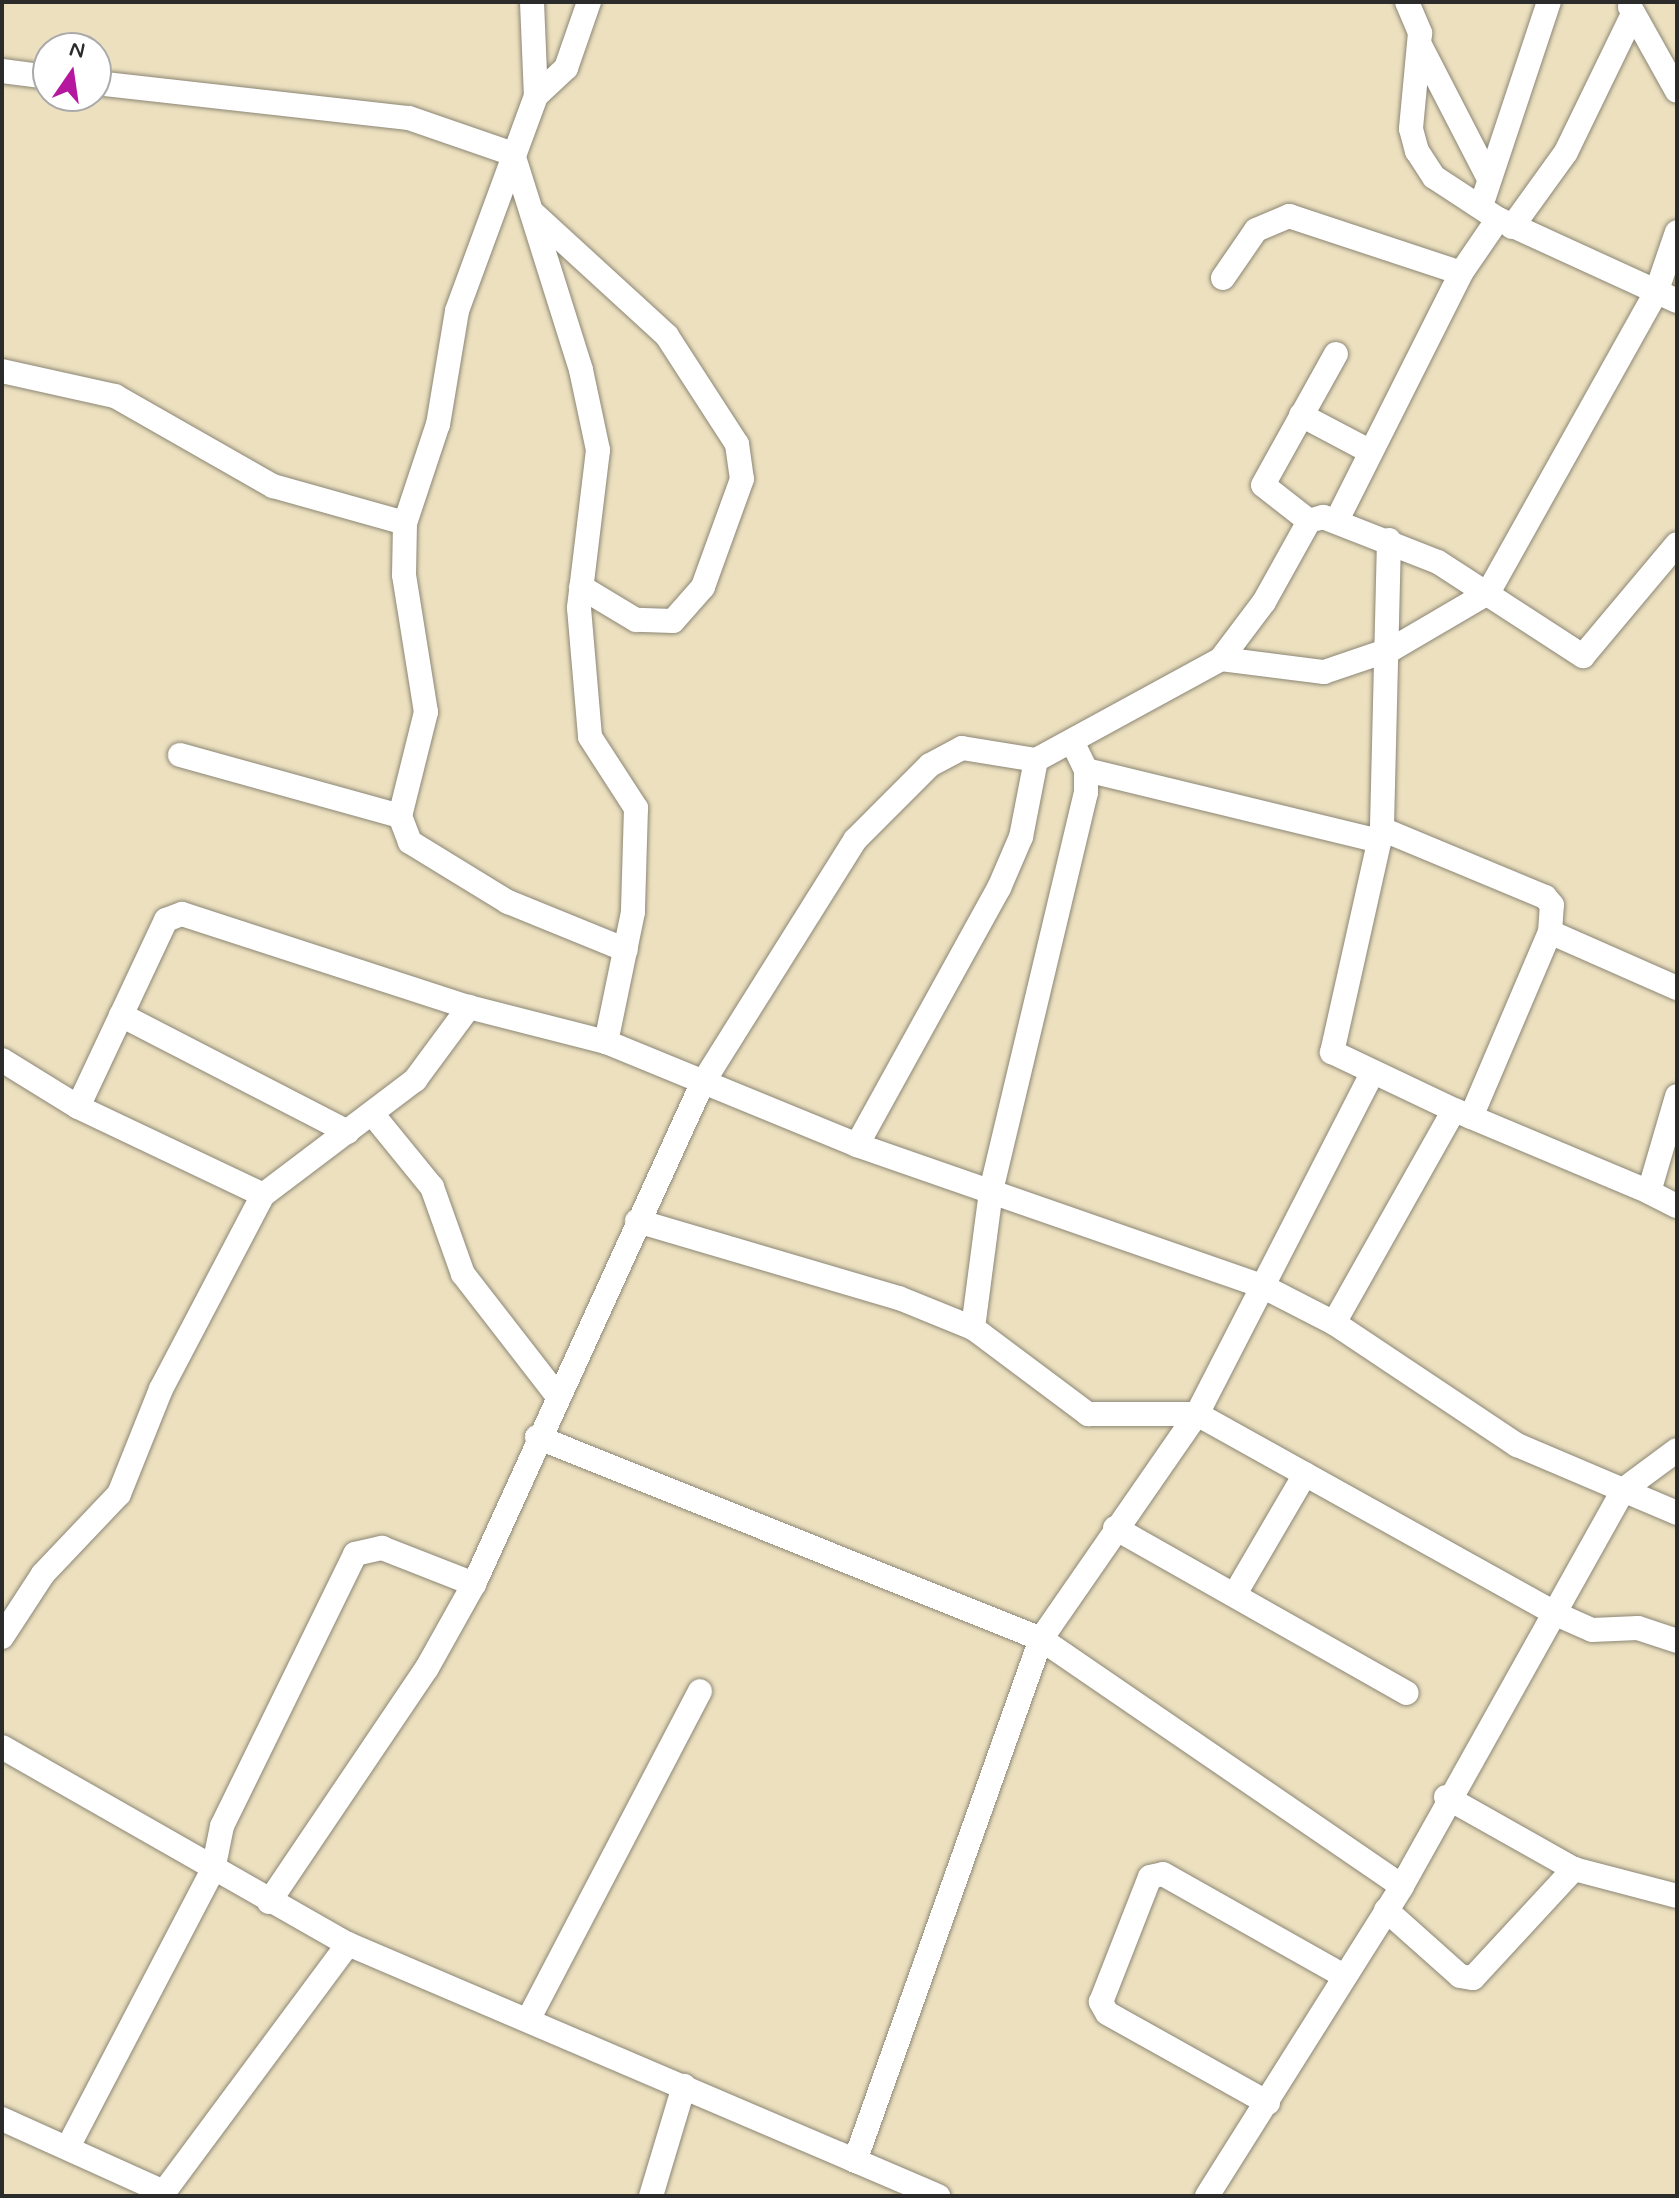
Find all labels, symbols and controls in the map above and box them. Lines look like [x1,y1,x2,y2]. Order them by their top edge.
north arrow [32,32,112,112]
text: N [67,35,87,66]

